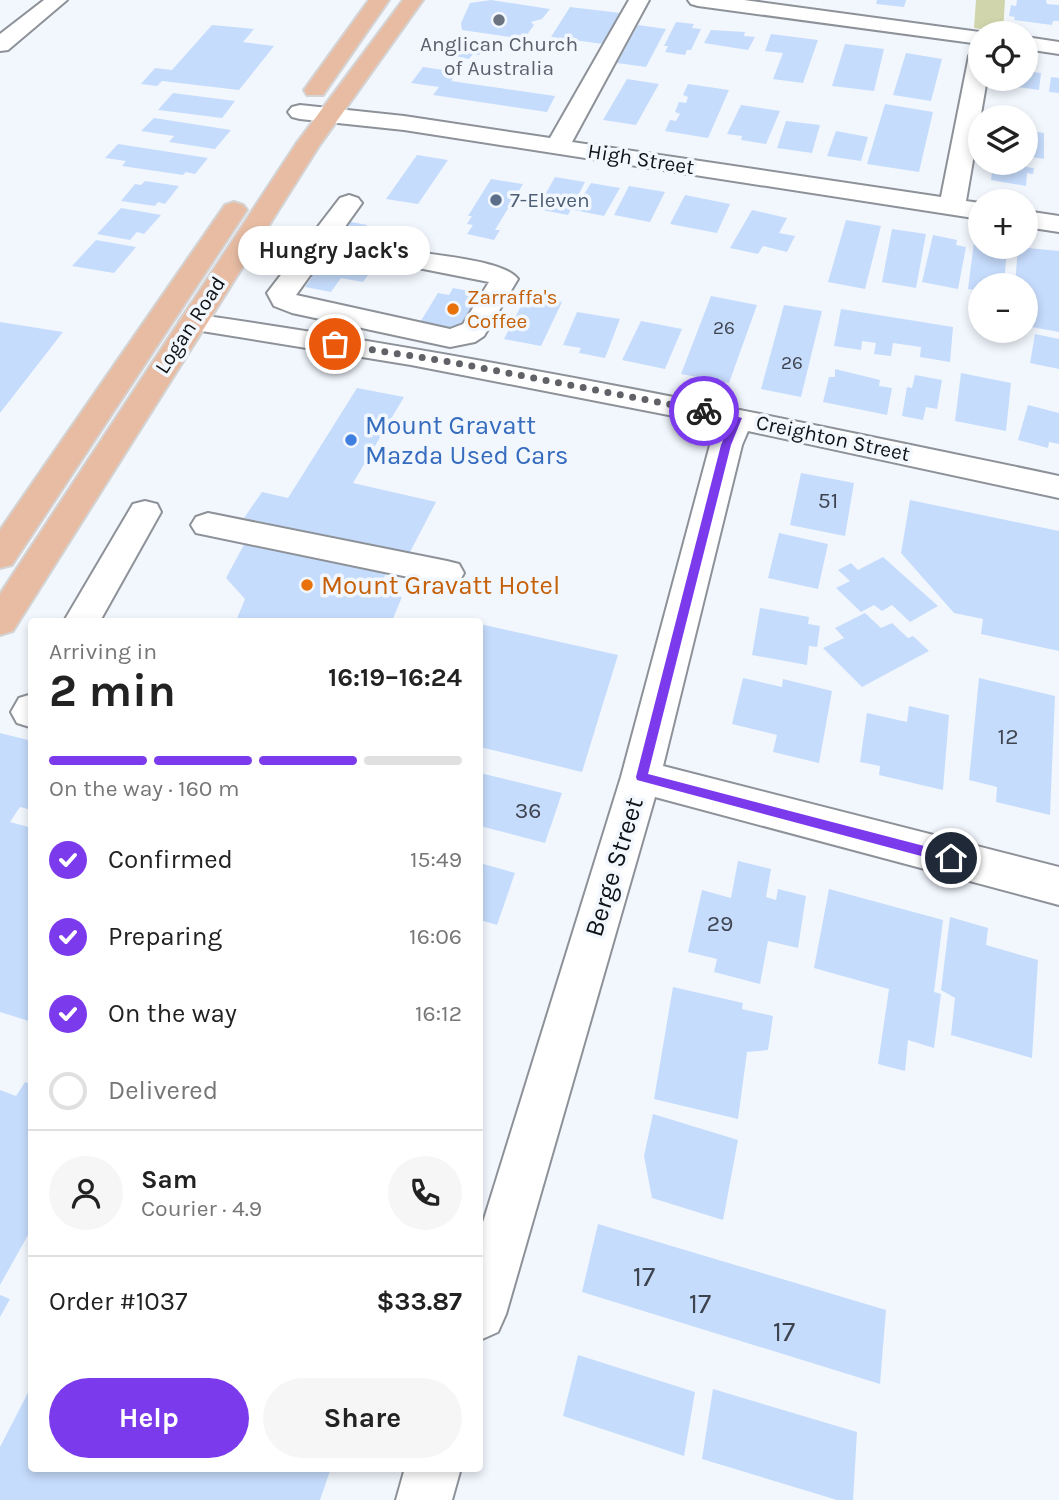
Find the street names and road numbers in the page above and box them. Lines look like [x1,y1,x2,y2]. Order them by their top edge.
street label: High Street [586,139,696,179]
street label: Logan Road [150,272,230,378]
street label: Creighton Street [754,410,912,466]
street label: Berge Street [578,793,650,940]

